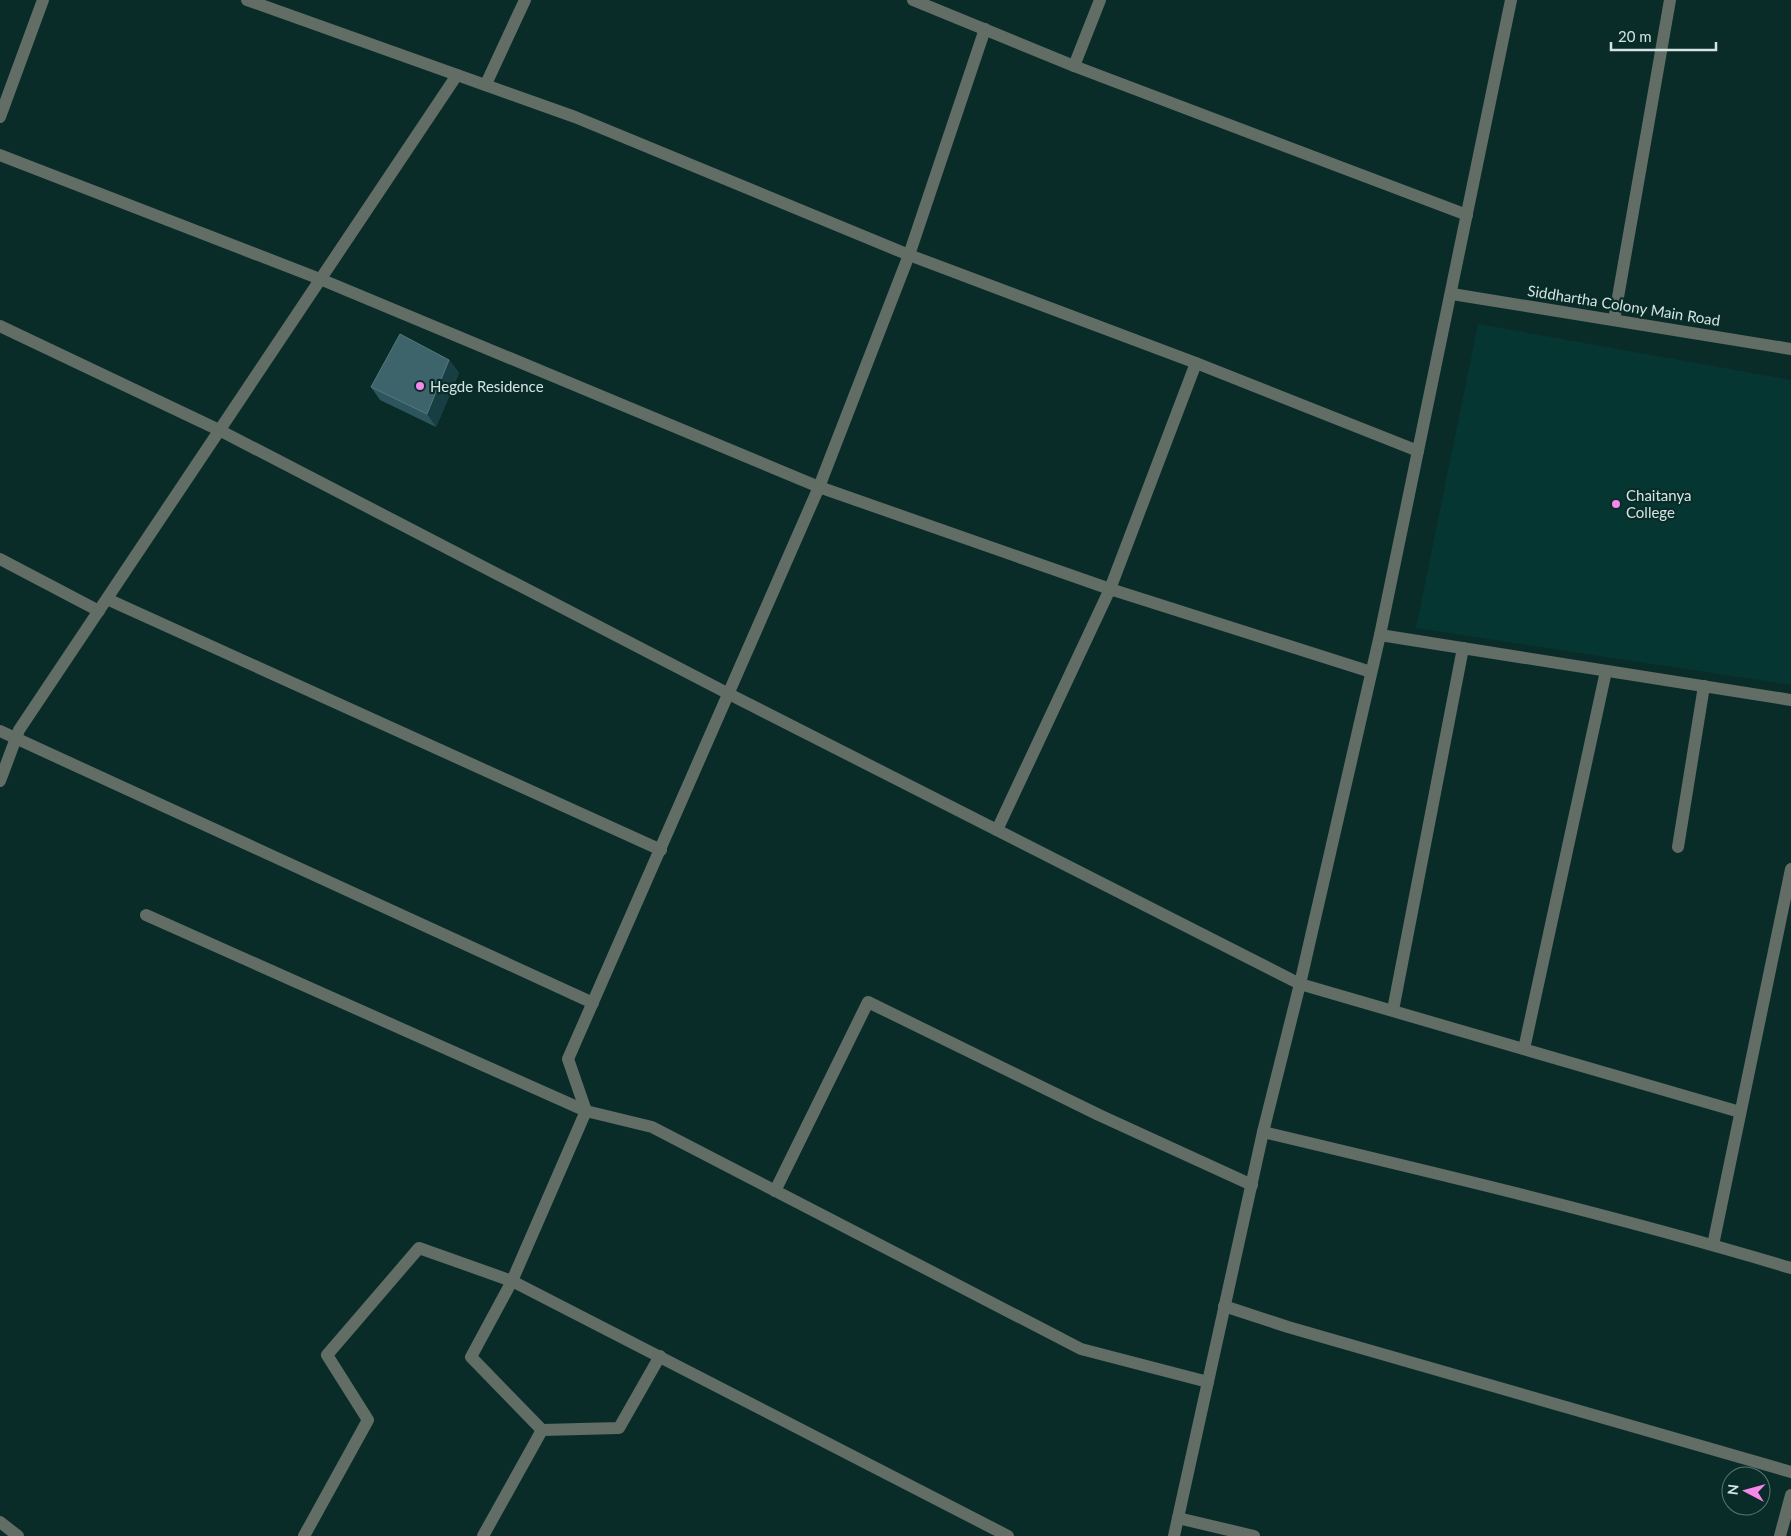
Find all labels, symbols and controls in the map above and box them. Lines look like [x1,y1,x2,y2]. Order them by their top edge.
scale bar [1611,20,1716,52]
text: 20 m [1618,27,1652,45]
street label: Siddhartha Colony Main Road [1526,281,1722,329]
place label: Hegde Residence [430,377,544,395]
marker: Hegde Residence [414,380,426,392]
place label: Chaitanya College [1626,486,1692,521]
marker: Chaitanya College [1610,498,1622,510]
north arrow [1721,1466,1771,1516]
text: N [1724,1483,1742,1496]

